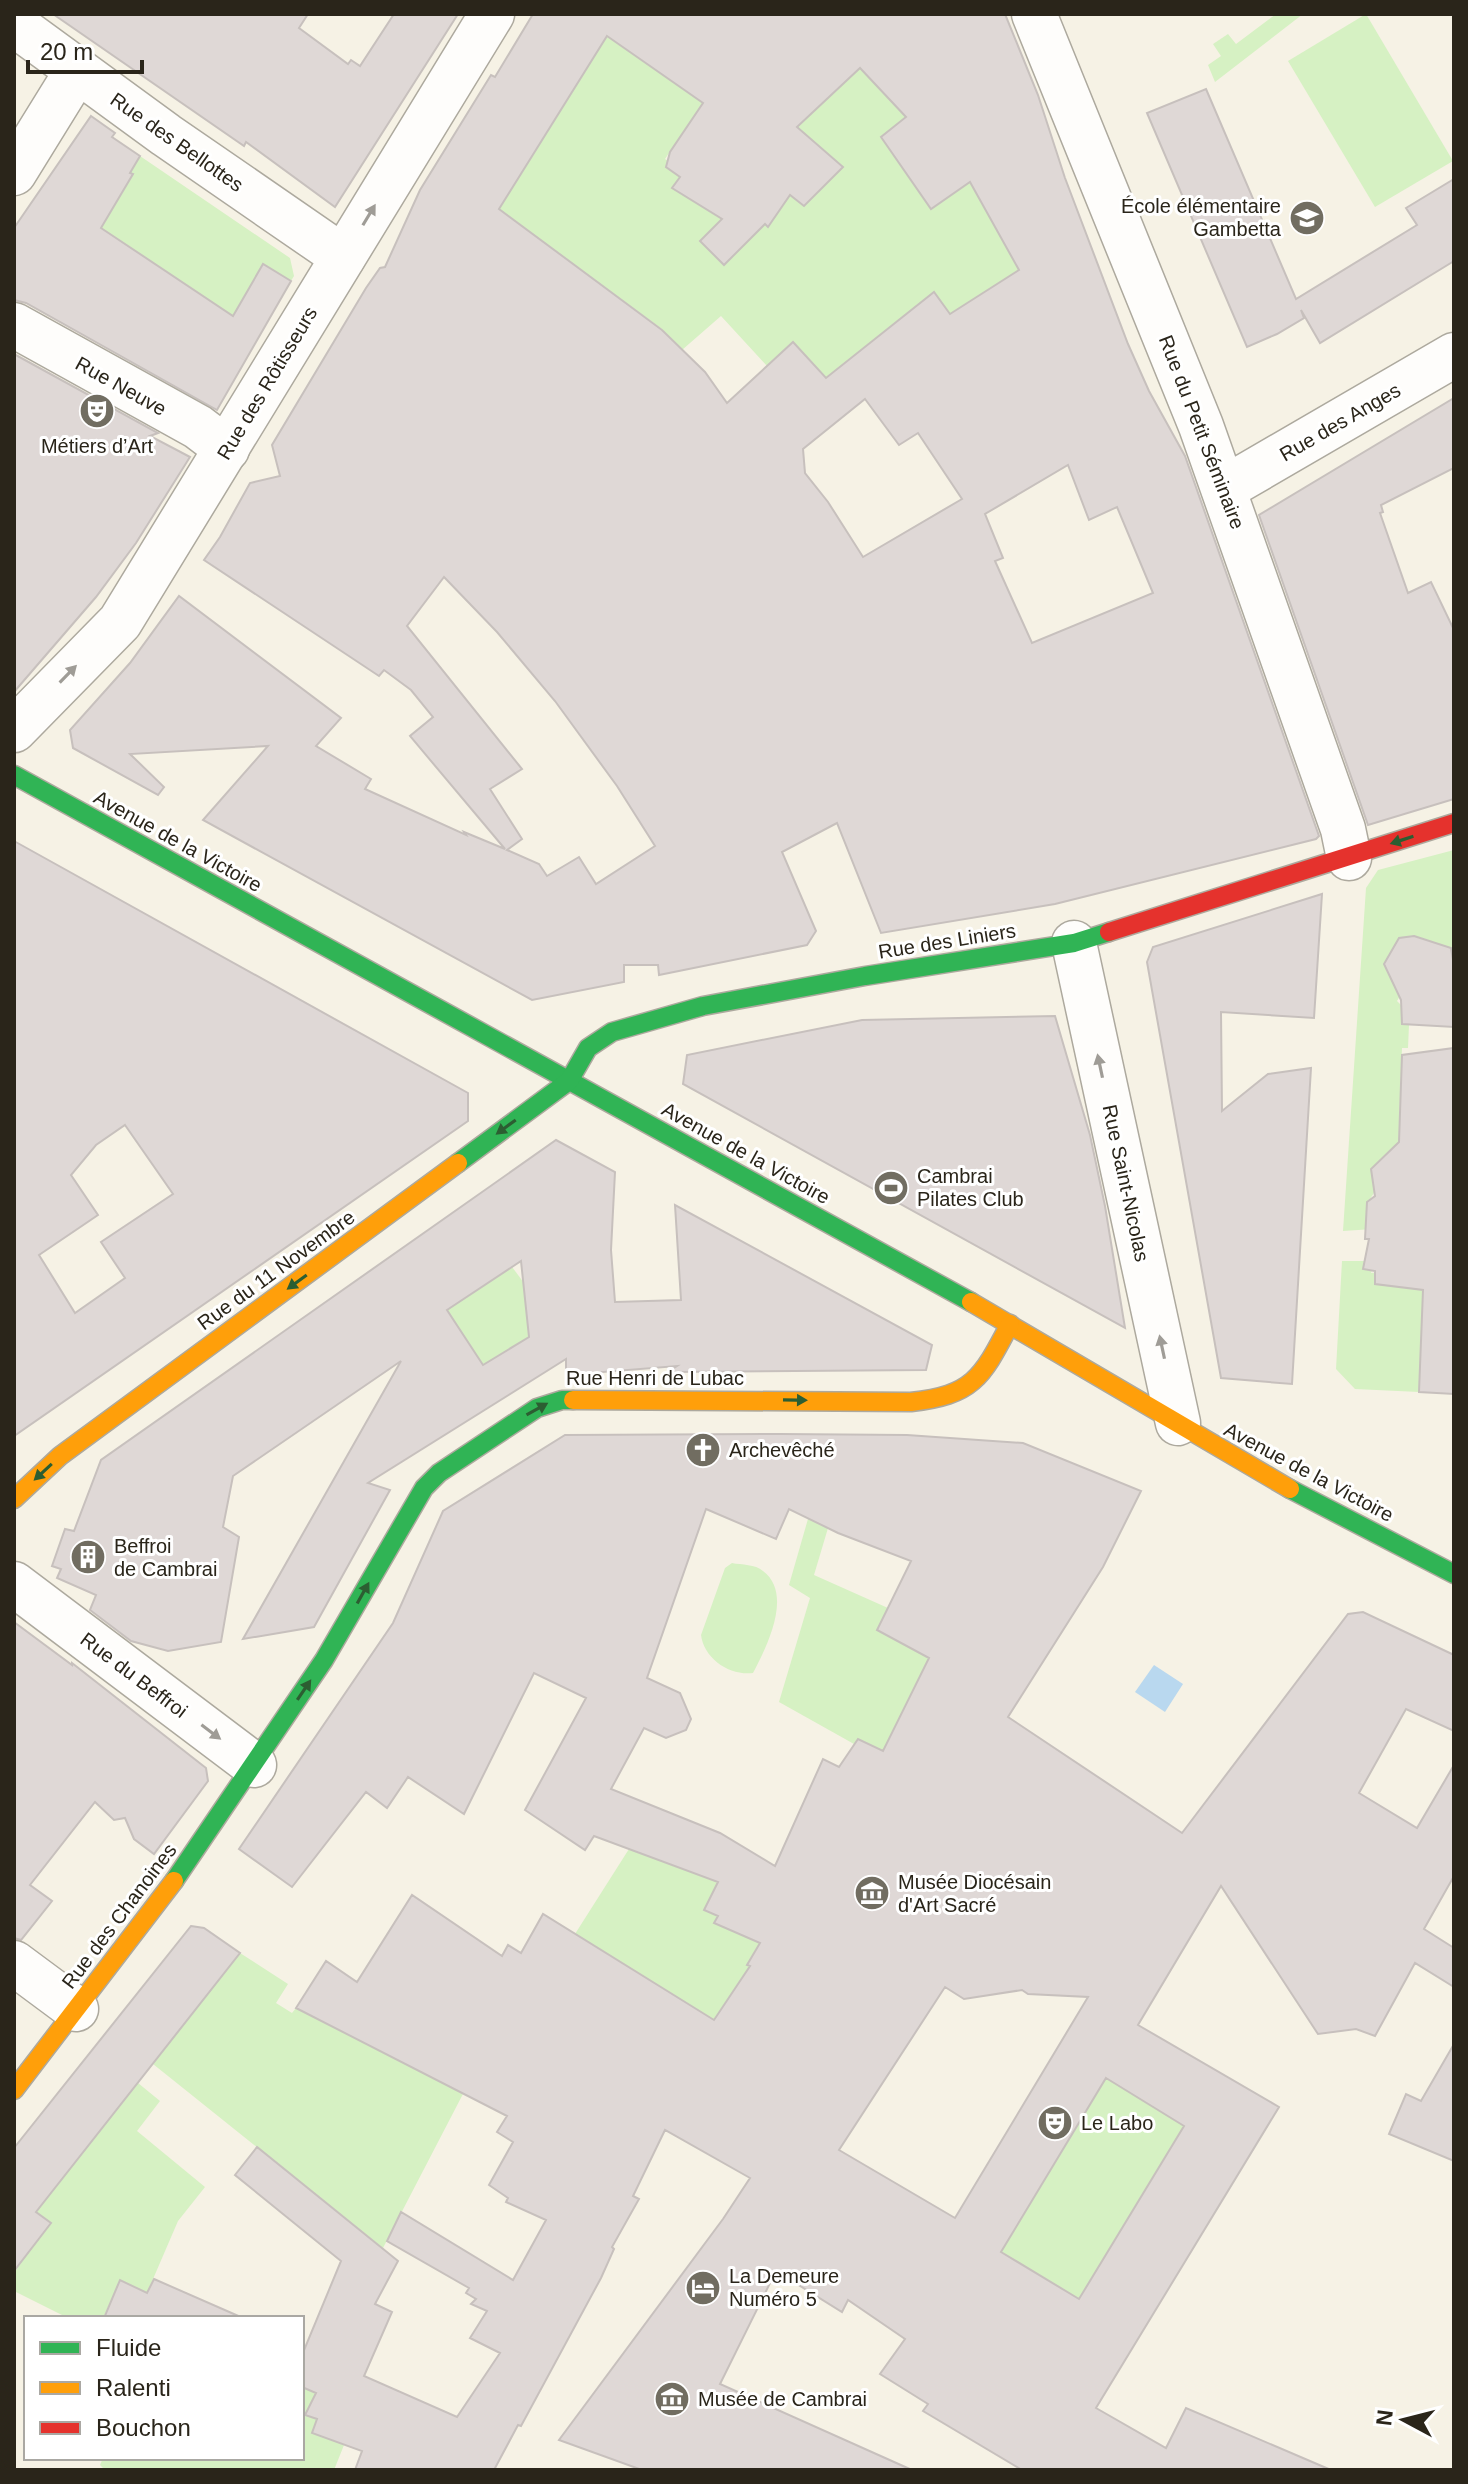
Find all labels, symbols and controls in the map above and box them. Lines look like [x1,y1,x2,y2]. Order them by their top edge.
scale bar [28,24,142,74]
text: 20 m [40,38,93,65]
street label: Rue des Bellottes [106,88,248,196]
place label: École élémentaire Gambetta [1121,195,1282,240]
school or university icon: École élémentaire Gambetta [1288,199,1326,237]
one-way arrow [362,204,376,226]
street label: Rue des Rôtisseurs [213,303,321,463]
street label: Rue du Petit Séminaire [1155,332,1249,532]
street label: Rue Neuve [72,352,170,420]
street label: Rue des Anges [1276,379,1404,465]
theatre icon: Métiers d’Art [78,392,116,430]
place label: Métiers d’Art [41,435,154,457]
one-way arrow [59,665,77,684]
street label: Avenue de la Victoire [90,786,266,896]
one-way arrow [1389,835,1413,847]
street label: Rue des Liniers [877,919,1017,963]
one-way arrow [1093,1053,1106,1078]
street label: Avenue de la Victoire [658,1098,834,1208]
street label: Rue Saint-Nicolas [1099,1102,1153,1264]
one-way arrow [495,1119,517,1135]
place label: Cambrai Pilates Club [917,1165,1024,1210]
sports icon: Cambrai Pilates Club [872,1169,910,1207]
street label: Rue du 11 Novembre [193,1206,359,1334]
one-way arrow [287,1273,307,1289]
one-way arrow [1155,1334,1168,1359]
street label: Rue Henri de Lubac [566,1367,744,1389]
one-way arrow [783,1394,808,1406]
one-way arrow [526,1402,549,1416]
street label: Avenue de la Victoire [1221,1418,1397,1526]
church icon: Archevêché [684,1431,722,1469]
place label: Archevêché [729,1439,835,1461]
one-way arrow [34,1462,53,1480]
place label: Beffroi de Cambrai [114,1535,217,1580]
building icon: Beffroi de Cambrai [69,1538,107,1576]
one-way arrow [356,1582,370,1604]
street label: Rue du Beffroi [76,1628,192,1722]
one-way arrow [297,1679,312,1700]
one-way arrow [200,1724,221,1740]
street label: Rue des Chanoines [57,1839,181,1993]
place label: Musée Diocésain d'Art Sacré [898,1871,1051,1916]
museum icon: Musée Diocésain d'Art Sacré [853,1874,891,1912]
theatre icon: Le Labo [1036,2104,1074,2142]
place label: Le Labo [1081,2112,1153,2134]
place label: La Demeure Numéro 5 [729,2265,839,2310]
hotel icon: La Demeure Numéro 5 [684,2269,722,2307]
legend [24,2316,304,2460]
text: Fluide [96,2334,161,2361]
text: Ralenti [96,2374,171,2401]
museum icon: Musée de Cambrai [653,2380,691,2418]
north arrow [1364,2380,1444,2460]
place label: Musée de Cambrai [698,2388,867,2410]
text: N [1371,2408,1398,2427]
text: Bouchon [96,2414,191,2441]

